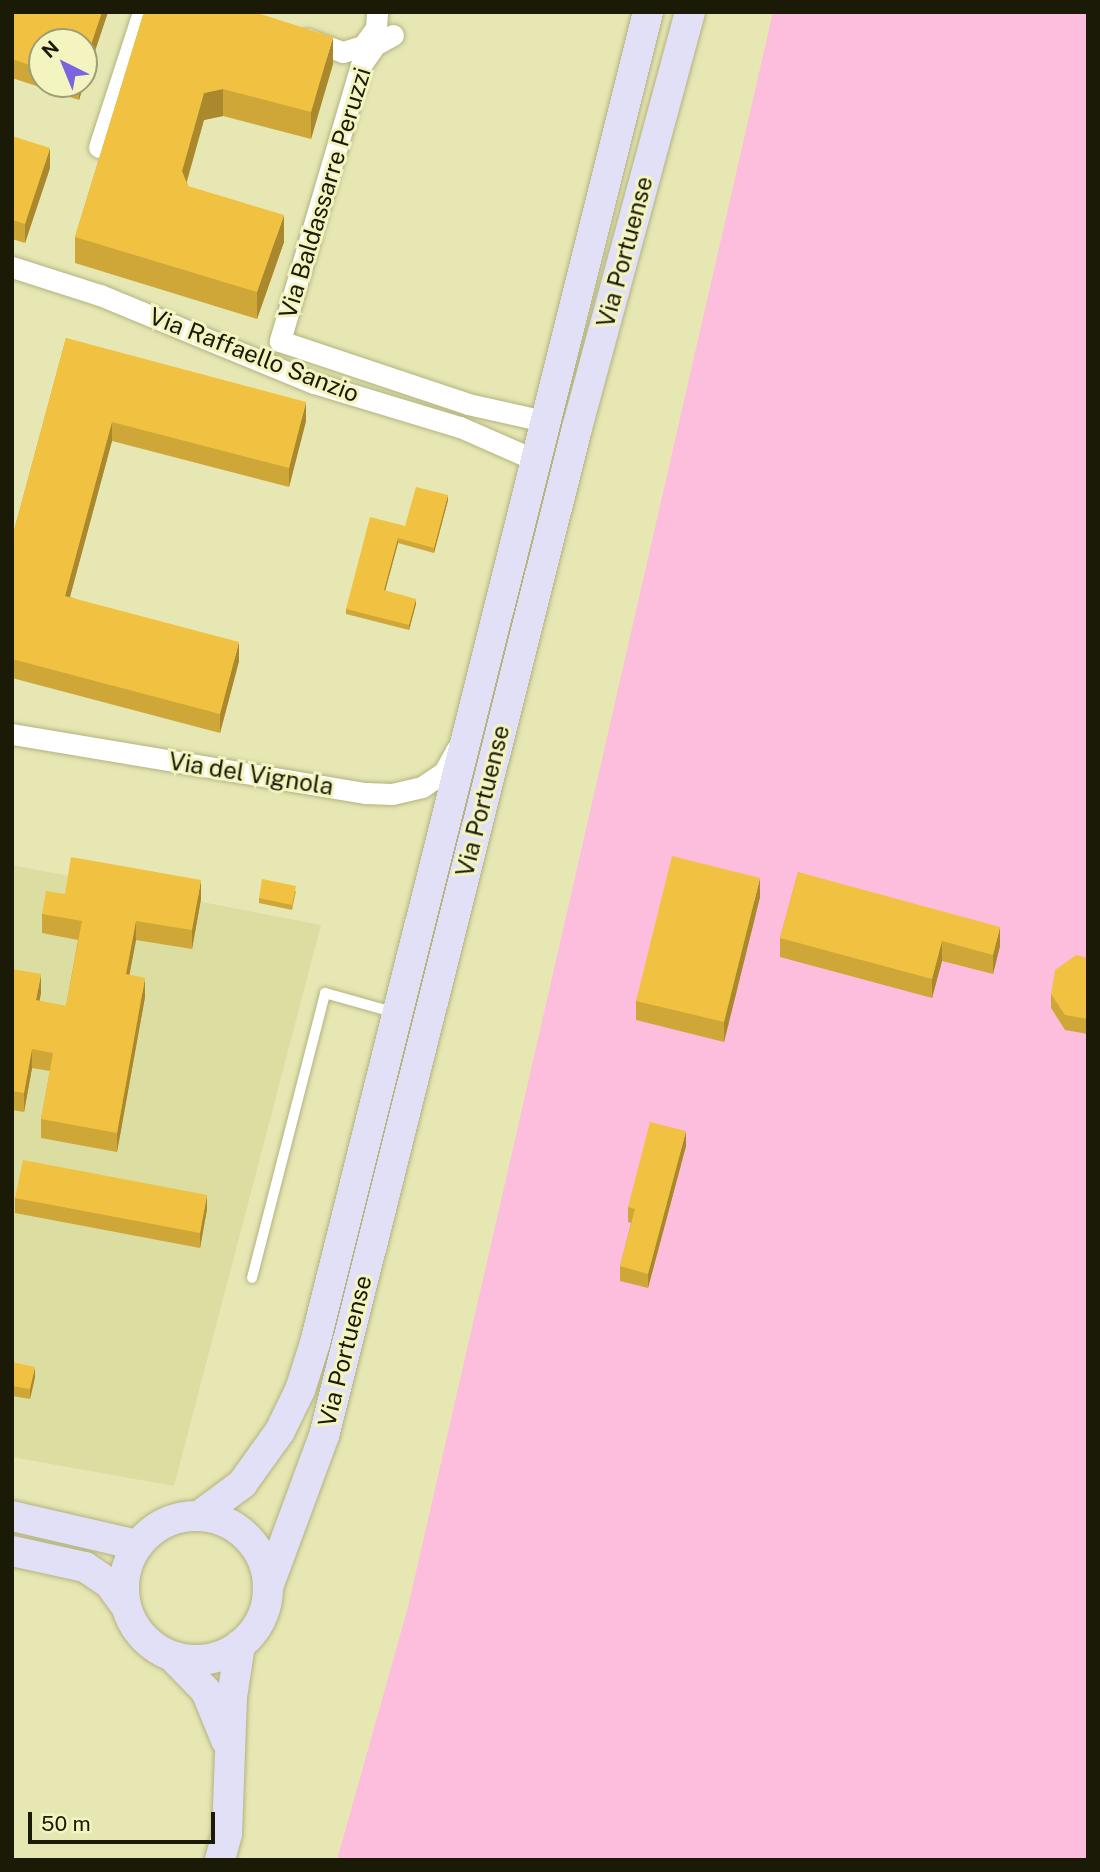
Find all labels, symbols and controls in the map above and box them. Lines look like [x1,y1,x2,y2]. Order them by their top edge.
north arrow [28,28,98,98]
text: N [37,36,63,62]
street label: Via Baldassarre Peruzzi [273,64,377,322]
street label: Via Portuense [591,173,659,331]
street label: Via Raffaello Sanzio [145,302,363,408]
street label: Via Portuense [450,722,516,880]
street label: Via del Vignola [166,747,336,801]
street label: Via Portuense [312,1272,378,1430]
scale bar [32,1798,219,1842]
text: 50 m [41,1811,91,1836]

